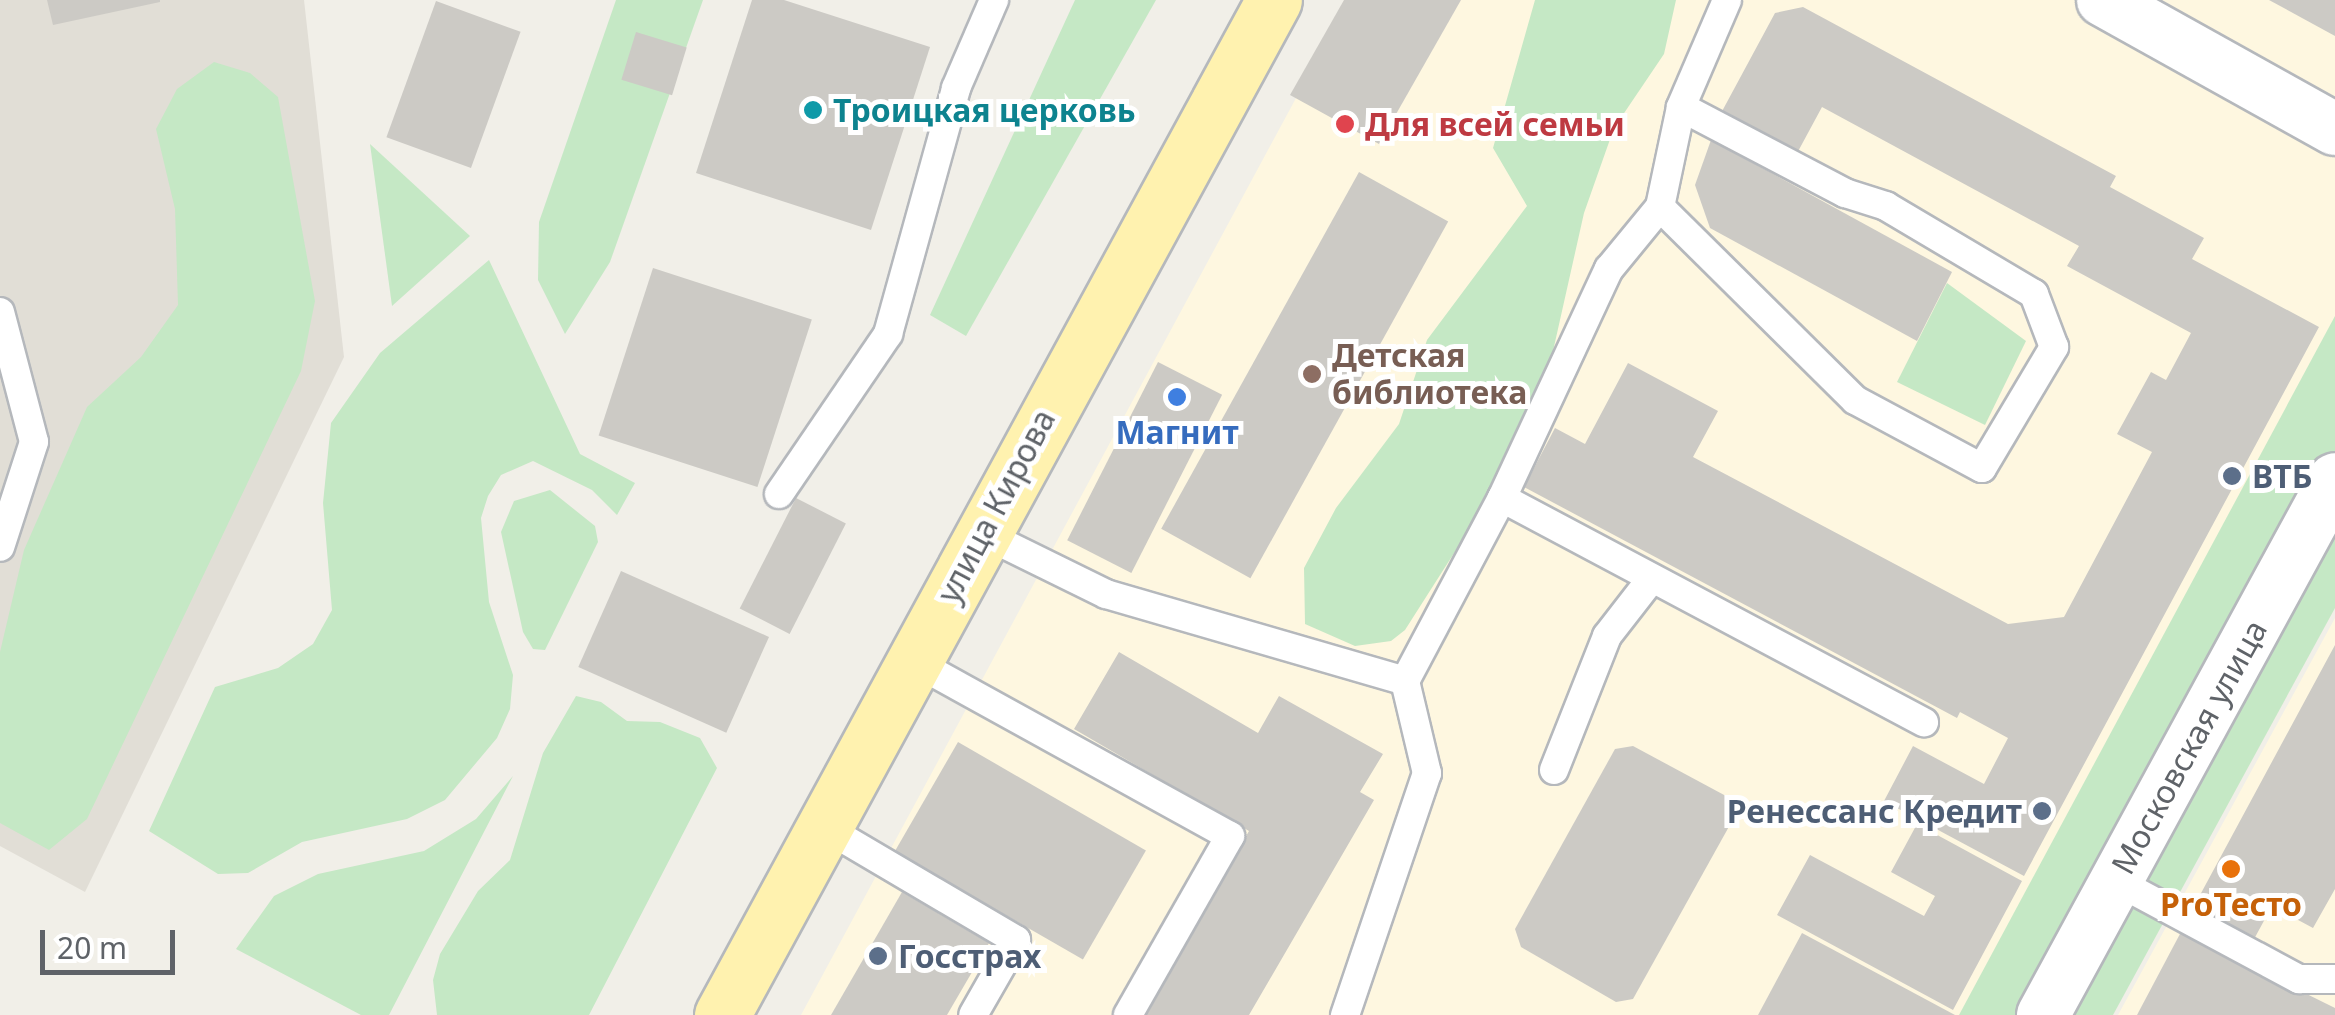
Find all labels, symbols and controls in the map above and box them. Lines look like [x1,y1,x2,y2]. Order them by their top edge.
place label: Троицкая церковь [833,91,1136,129]
marker: Троицкая церковь [802,99,824,121]
place label: Для всей семьи [1365,105,1625,143]
marker: Для всей семьи [1334,113,1356,135]
place label: Детская библиотека [1332,337,1527,412]
marker: Детская библиотека [1301,363,1323,385]
marker: Магнит [1166,386,1188,408]
street label: улица Кирова [929,403,1063,609]
place label: Магнит [1115,413,1239,451]
place label: ВТБ [2252,457,2312,495]
marker: ВТБ [2221,465,2243,487]
street label: Московская улица [2103,613,2275,881]
place label: Ренессанс Кредит [1727,792,2022,830]
marker: Ренессанс Кредит [2031,800,2053,822]
marker: ProТесто [2220,858,2242,880]
place label: ProТесто [2160,885,2302,923]
scale bar [45,910,180,972]
text: 20 m [57,927,127,968]
place label: Госстрах [898,937,1041,975]
marker: Госстрах [867,945,889,967]

